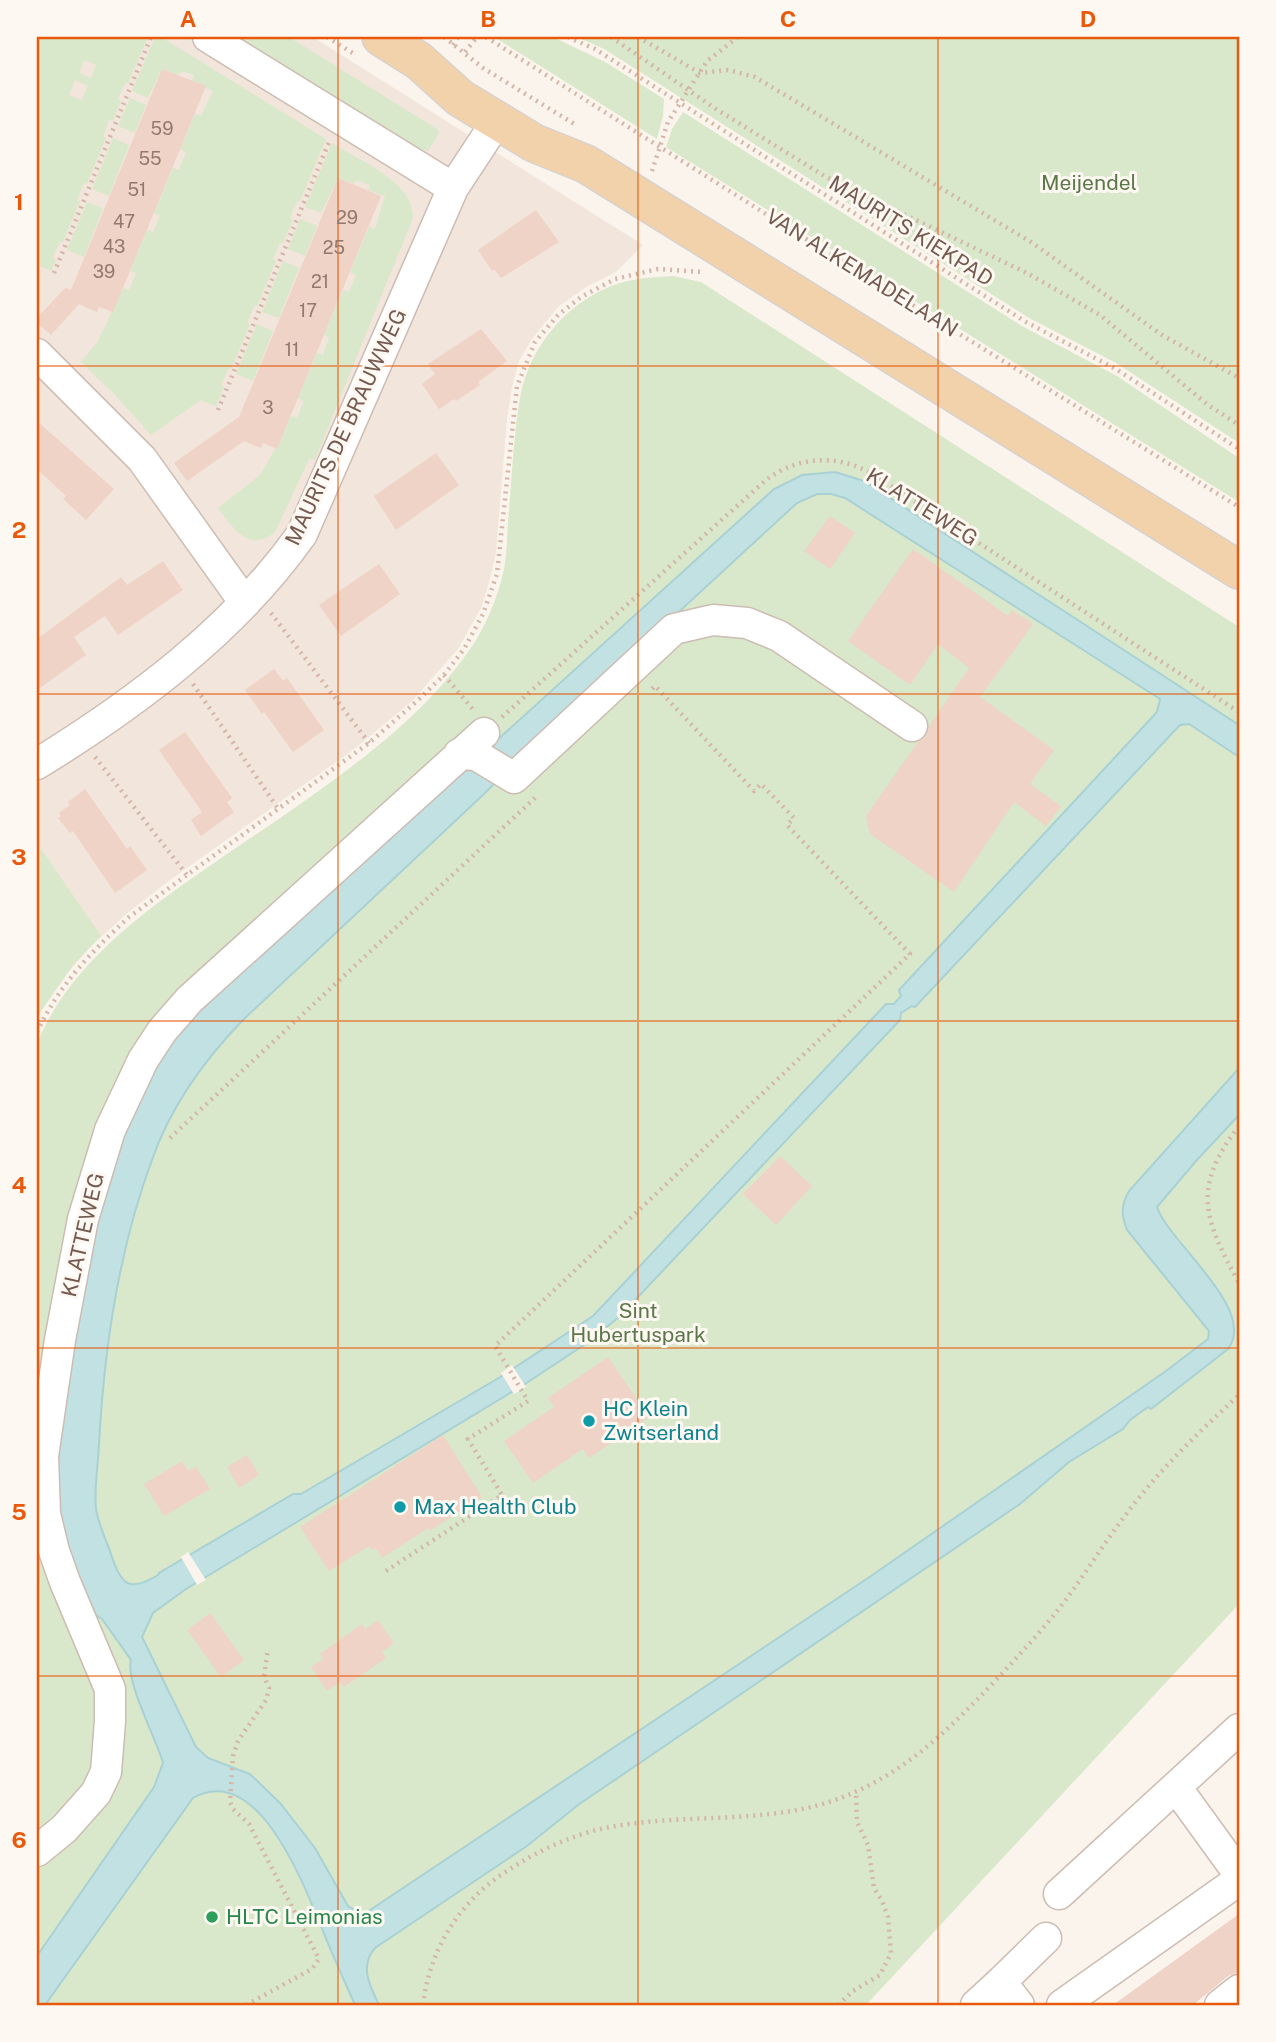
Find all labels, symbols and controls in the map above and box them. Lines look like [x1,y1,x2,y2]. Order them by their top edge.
text: A [180,5,197,32]
text: B [480,5,496,32]
text: C [780,5,796,32]
text: D [1080,5,1096,32]
house number: 59 [151,118,173,139]
house number: 55 [138,148,162,169]
street label: MAURITS KIEKPAD [825,170,998,291]
park label: Meijendel [1041,170,1137,195]
house number: 51 [128,179,146,200]
text: 1 [14,188,24,215]
street label: VAN ALKEMADELAAN [762,203,963,342]
house number: 29 [336,207,358,228]
house number: 47 [113,211,135,232]
house number: 43 [103,236,125,257]
house number: 25 [323,237,345,258]
house number: 39 [93,261,115,282]
house number: 21 [311,271,329,292]
house number: 17 [299,300,317,321]
street label: MAURITS DE BRAUWWEG [280,305,411,549]
house number: 11 [285,339,299,360]
house number: 3 [262,397,274,418]
street label: KLATTEWEG [862,462,983,551]
text: 2 [12,516,26,543]
text: 3 [11,843,27,870]
street label: KLATTEWEG [56,1170,109,1299]
text: 4 [11,1171,27,1198]
park label: Sint Hubertuspark [570,1298,706,1347]
place label: HC Klein Zwitserland [603,1396,719,1445]
marker: HC Klein Zwitserland [581,1413,597,1429]
place label: Max Health Club [414,1494,576,1519]
text: 5 [11,1498,27,1525]
marker: Max Health Club [392,1499,408,1515]
text: 6 [11,1826,27,1853]
place label: HLTC Leimonias [226,1904,383,1929]
marker: HLTC Leimonias [204,1909,220,1925]

